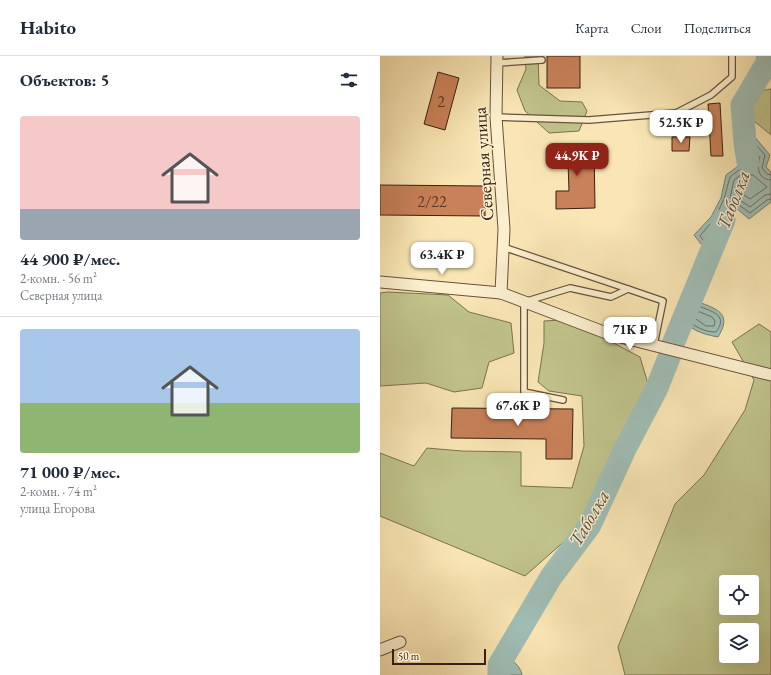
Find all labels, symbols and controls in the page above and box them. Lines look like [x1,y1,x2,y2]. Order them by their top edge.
text: Habito [20,15,76,40]
text: Карта [575,19,609,37]
text: Слои [631,19,662,37]
text: Поделиться [684,19,751,37]
text: Объектов: 5 [20,69,110,91]
icon: filters [338,69,360,91]
house number: 2 [437,91,445,112]
street label: Северная улица [467,106,498,222]
pin: 52.5K ₽ [644,110,718,144]
text: 52.5K ₽ [659,114,703,131]
icon: home [154,142,226,214]
pin: 44.9K ₽ [540,143,614,177]
text: 44.9K ₽ [555,147,599,164]
water label: Таболка [710,167,756,233]
house number: 2/22 [417,191,447,212]
pin: 63.4K ₽ [405,242,479,276]
text: 63.4K ₽ [420,246,464,263]
text: 44 900 ₽/мес. [20,248,120,270]
text: 2-комн. · 56 m² [20,270,97,287]
text: Северная улица [20,287,102,304]
pin: 71K ₽ [602,317,658,351]
text: 71K ₽ [613,321,647,338]
icon: home [154,355,226,427]
pin: 67.6K ₽ [481,393,555,427]
text: 67.6K ₽ [496,397,540,414]
text: 71 000 ₽/мес. [20,461,120,483]
text: 2-комн. · 74 m² [20,483,97,500]
water label: Таболка [563,485,615,551]
text: улица Егорова [20,500,95,517]
map controls [719,575,759,663]
button: locate [719,575,759,615]
button: layers [719,623,759,663]
scale bar [392,647,486,666]
text: 50 m [398,649,419,663]

